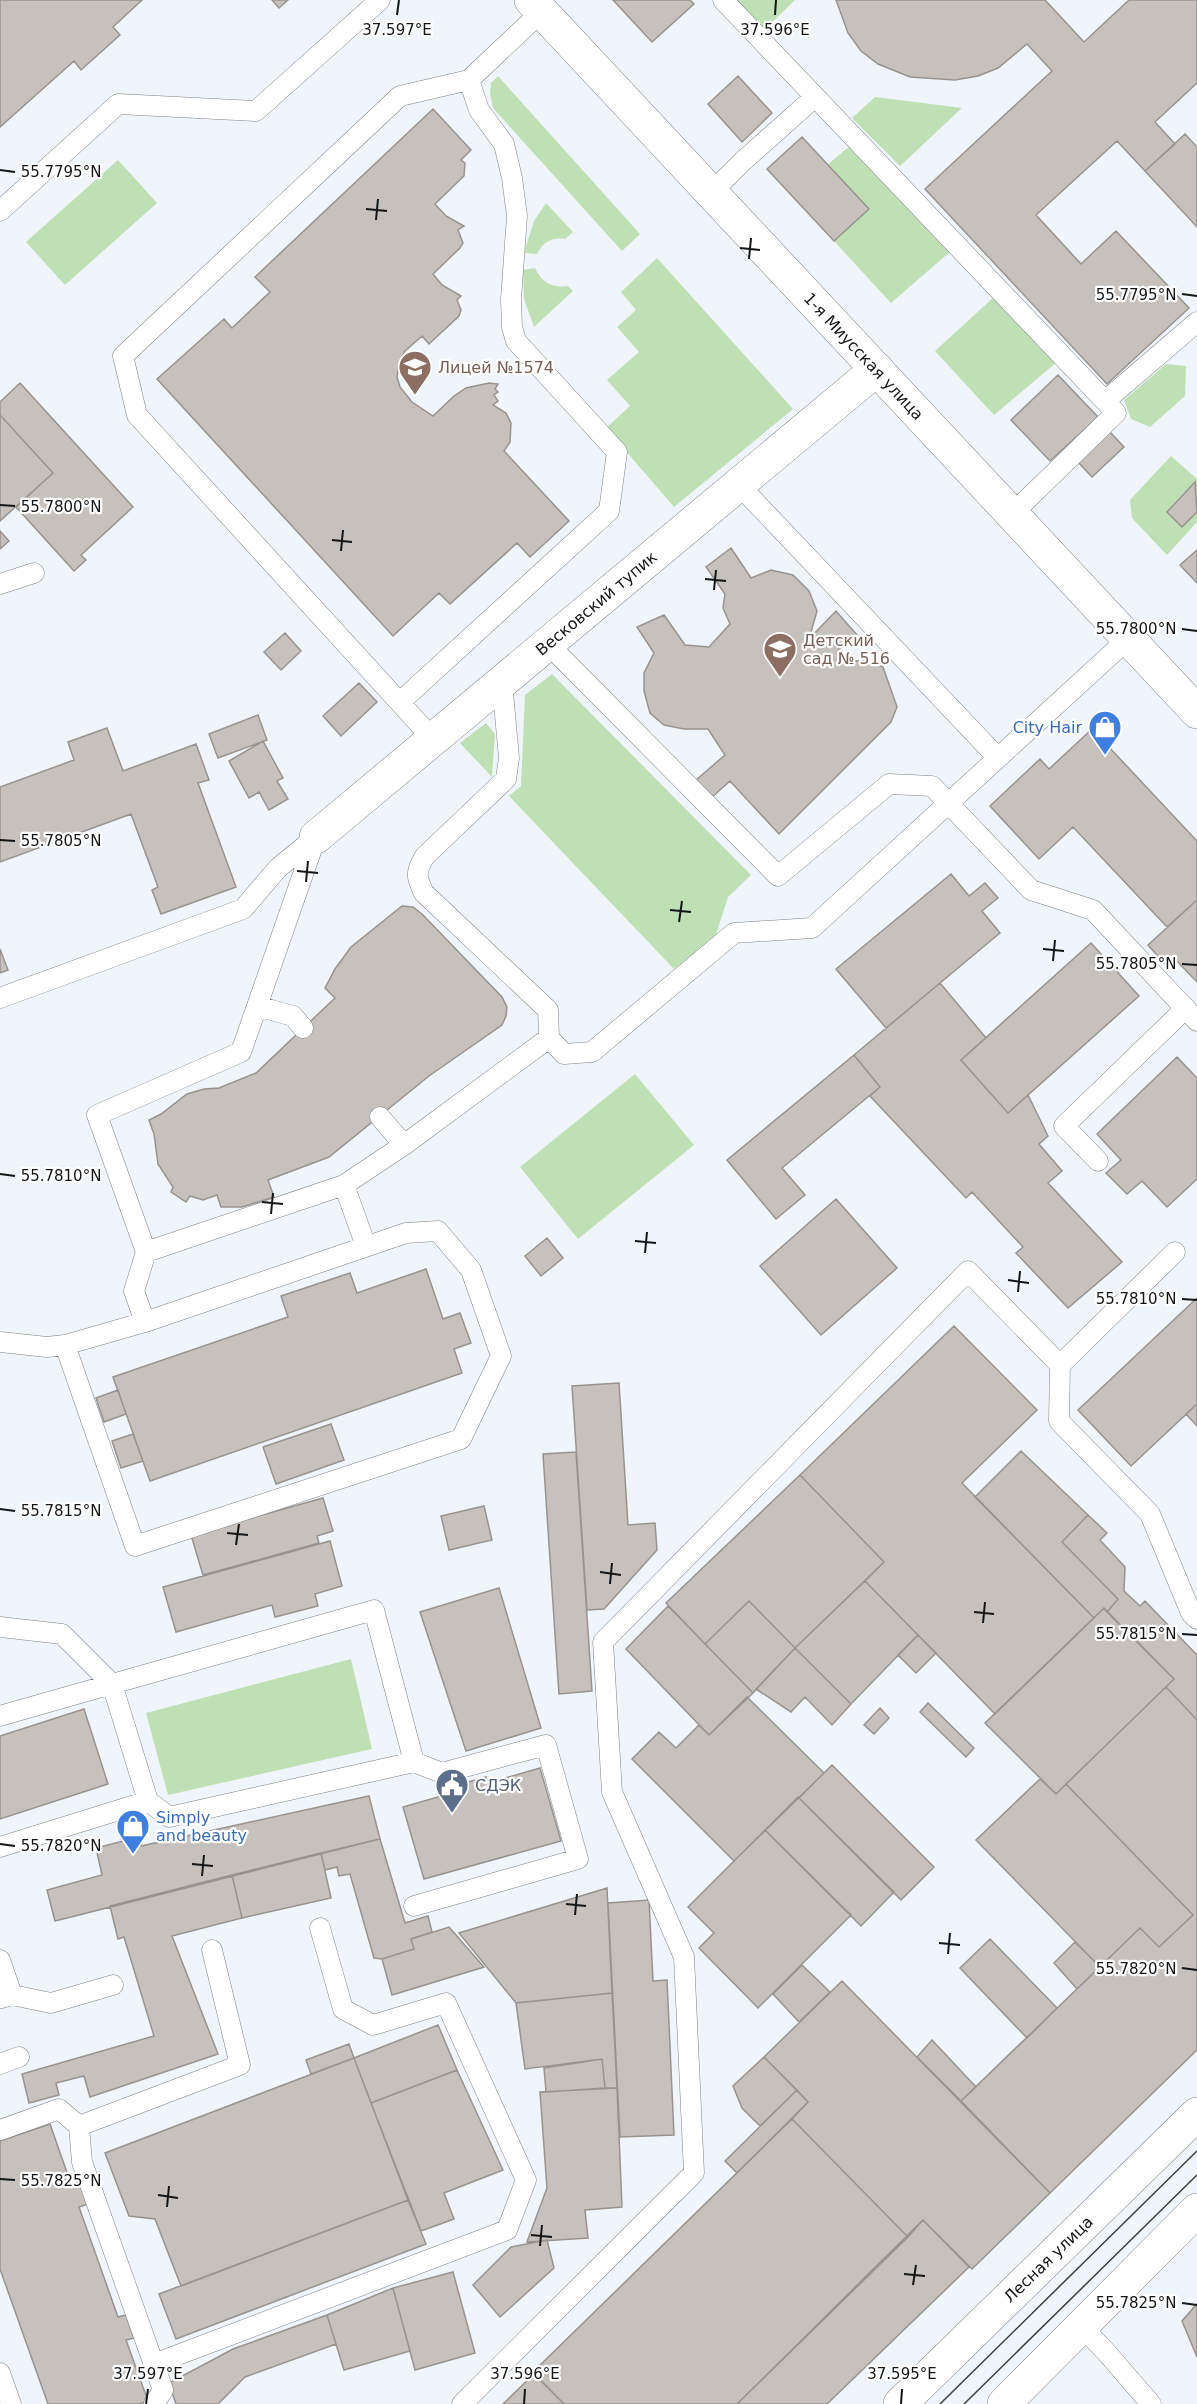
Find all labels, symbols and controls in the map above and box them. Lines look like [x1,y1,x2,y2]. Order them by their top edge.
text: 37.597°E [362,21,432,39]
text: 37.596°E [740,21,810,39]
text: 55.7795°N [21,163,101,181]
text: 55.7795°N [1096,286,1176,304]
street label: 1-я Миусская улица [800,289,927,424]
school or university icon: Лицей №1574 [397,349,433,396]
place label: Лицей №1574 [438,358,554,377]
text: 55.7800°N [21,498,101,516]
street label: Весковский тупик [532,547,661,660]
text: 55.7800°N [1096,620,1176,638]
school or university icon: Детский сад № 516 [762,631,798,678]
place label: Детский сад № 516 [803,631,890,668]
shop icon: City Hair [1087,709,1123,756]
place label: City Hair [1013,718,1082,737]
text: 55.7805°N [21,832,101,850]
text: 55.7805°N [1096,955,1176,973]
text: 55.7810°N [21,1167,101,1185]
text: 55.7810°N [1096,1290,1176,1308]
text: 55.7815°N [21,1502,101,1520]
text: 55.7815°N [1096,1625,1176,1643]
public building icon: СДЭК [434,1767,470,1814]
place label: СДЭК [475,1776,522,1795]
shop icon: Simply and beauty [115,1808,151,1855]
place label: Simply and beauty [156,1808,247,1845]
text: 55.7820°N [21,1837,101,1855]
text: 55.7820°N [1096,1960,1176,1978]
text: 55.7825°N [21,2172,101,2190]
street label: Лесная улица [1000,2212,1097,2307]
text: 55.7825°N [1096,2294,1176,2312]
text: 37.597°E [113,2365,183,2383]
text: 37.596°E [490,2365,560,2383]
text: 37.595°E [867,2365,937,2383]

